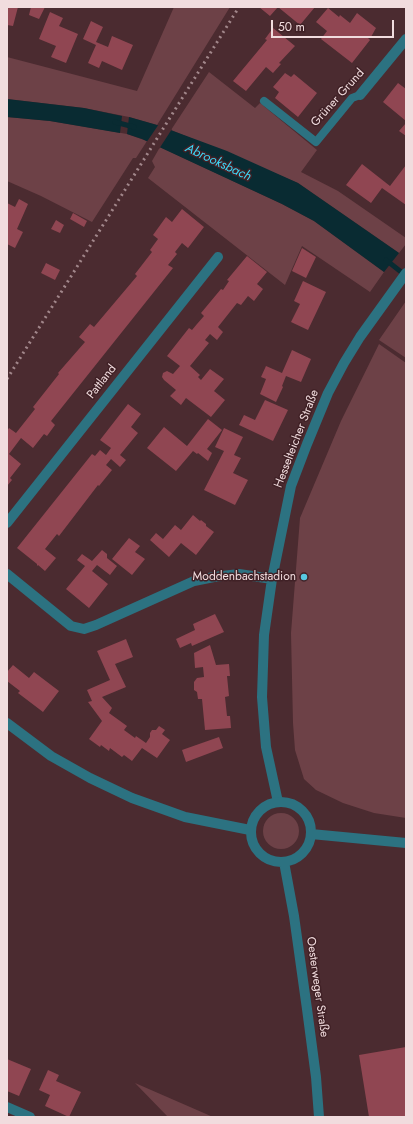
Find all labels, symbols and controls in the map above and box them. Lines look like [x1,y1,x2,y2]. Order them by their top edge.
scale bar [273,12,396,38]
text: 50 m [278,18,305,36]
street label: Grüner Grund [308,66,368,130]
water label: Abrooksbach [182,141,254,185]
street label: Pattland [84,362,120,402]
street label: Hesselteicher Straße [272,388,322,490]
place label: Moddenbachstadion [193,570,296,584]
marker: Moddenbachstadion [299,572,309,582]
street label: Oesterweger Straße [303,936,331,1038]

